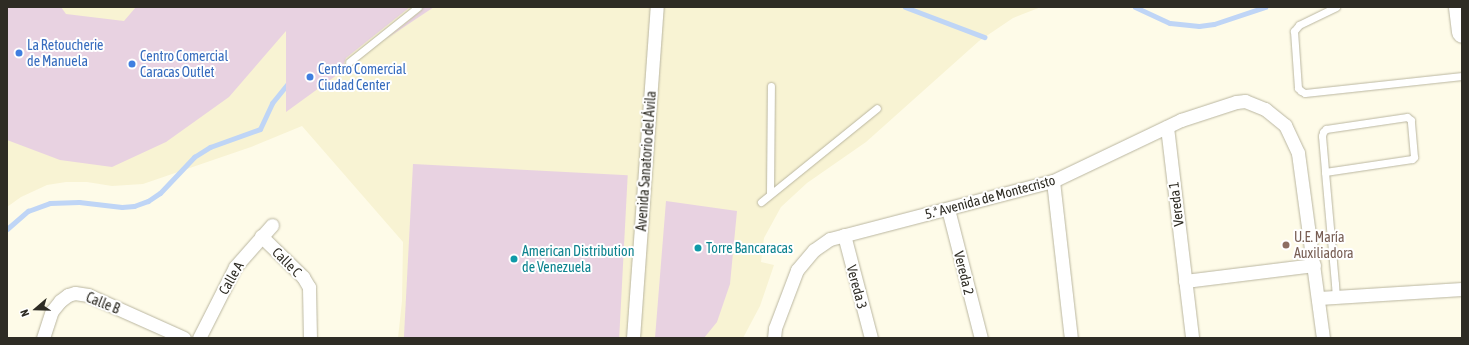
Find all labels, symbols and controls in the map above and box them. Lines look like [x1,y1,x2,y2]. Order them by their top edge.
place label: La Retoucherie de Manuela [27,37,103,70]
marker: La Retoucherie de Manuela [14,48,24,58]
place label: Centro Comercial Caracas Outlet [140,48,228,80]
marker: Centro Comercial Caracas Outlet [127,59,137,69]
place label: Centro Comercial Ciudad Center [318,61,406,94]
marker: Centro Comercial Ciudad Center [305,72,315,82]
street label: Avenida Sanatorio del Ávila [633,90,659,232]
street label: 5.ª Avenida de Montecristo [923,172,1057,222]
street label: Vereda 1 [1165,181,1187,227]
place label: U.E. María Auxiliadora [1294,229,1354,262]
place label: Torre Bancaracas [706,240,793,256]
marker: U.E. María Auxiliadora [1281,240,1291,250]
place label: American Distribution de Venezuela [522,243,634,276]
marker: Torre Bancaracas [693,243,703,253]
street label: Calle C [269,244,305,280]
street label: Vereda 2 [950,249,978,297]
marker: American Distribution de Venezuela [509,254,519,264]
street label: Calle A [215,259,247,297]
street label: Vereda 3 [843,263,871,311]
north arrow [16,289,56,329]
street label: Calle B [84,289,122,317]
text: N [18,308,31,318]

